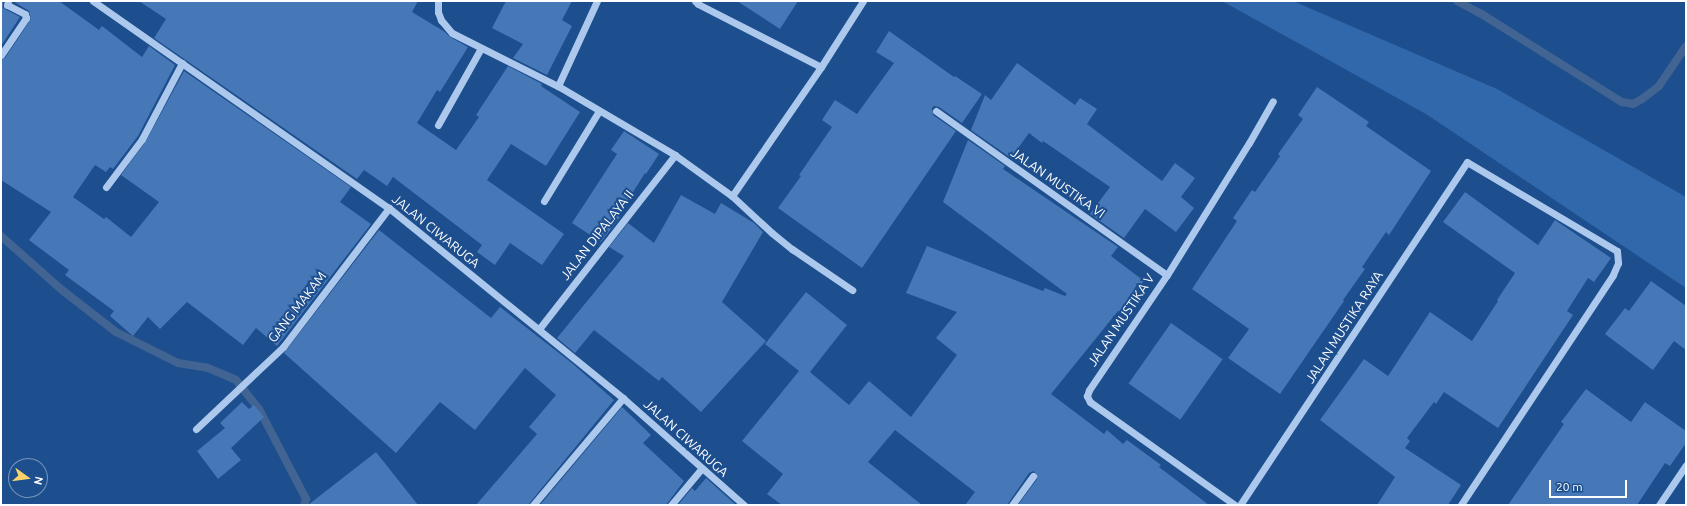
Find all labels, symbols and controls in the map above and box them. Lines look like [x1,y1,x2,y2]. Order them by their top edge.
street label: JALAN MUSTIKA VI [1008,145,1108,221]
street label: JALAN DIPALAYA II [557,187,637,283]
street label: JALAN CIWARUGA [389,191,483,271]
street label: GANG MAKAM [264,268,330,346]
street label: JALAN MUSTIKA RAYA [1302,268,1386,386]
street label: JALAN MUSTIKA V [1084,271,1158,369]
street label: JALAN CIWARUGA [641,396,731,480]
north arrow [8,458,48,498]
scale bar [1551,472,1629,498]
text: N [32,475,45,486]
text: 20 m [1556,480,1583,493]

